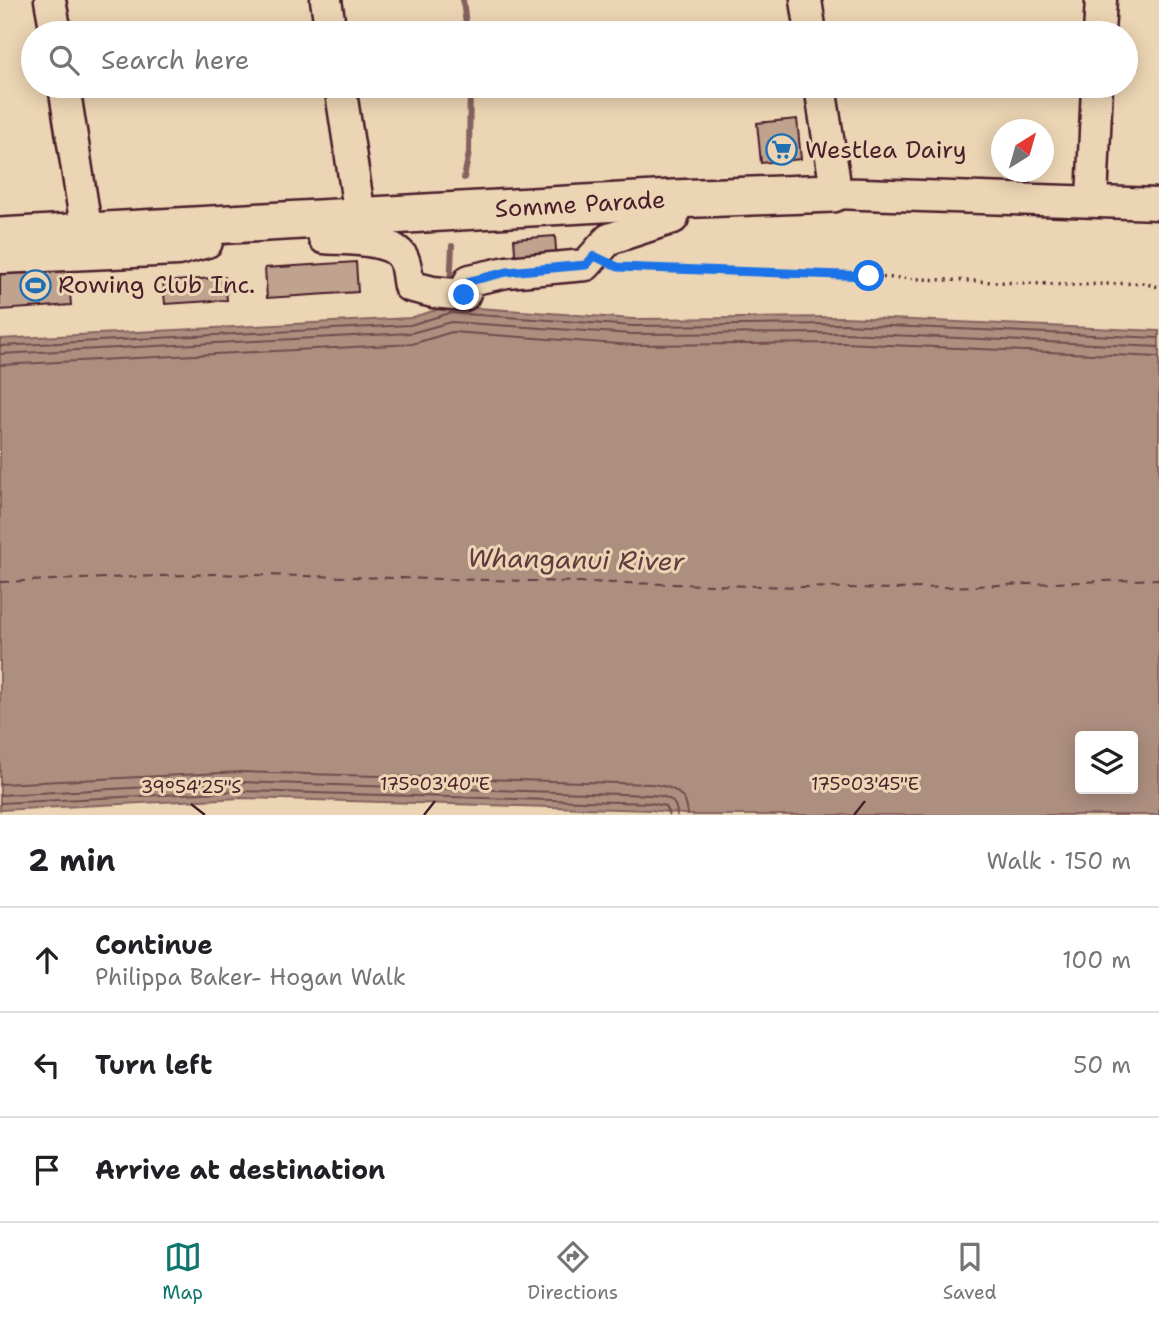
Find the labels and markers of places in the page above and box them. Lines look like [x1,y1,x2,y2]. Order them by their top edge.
supermarket icon: Westlea Dairy [765,133,799,167]
place label: Westlea Dairy [805,134,967,166]
sports icon: Rowing Club Inc. [18,268,52,302]
place label: Rowing Club Inc. [58,269,255,301]

